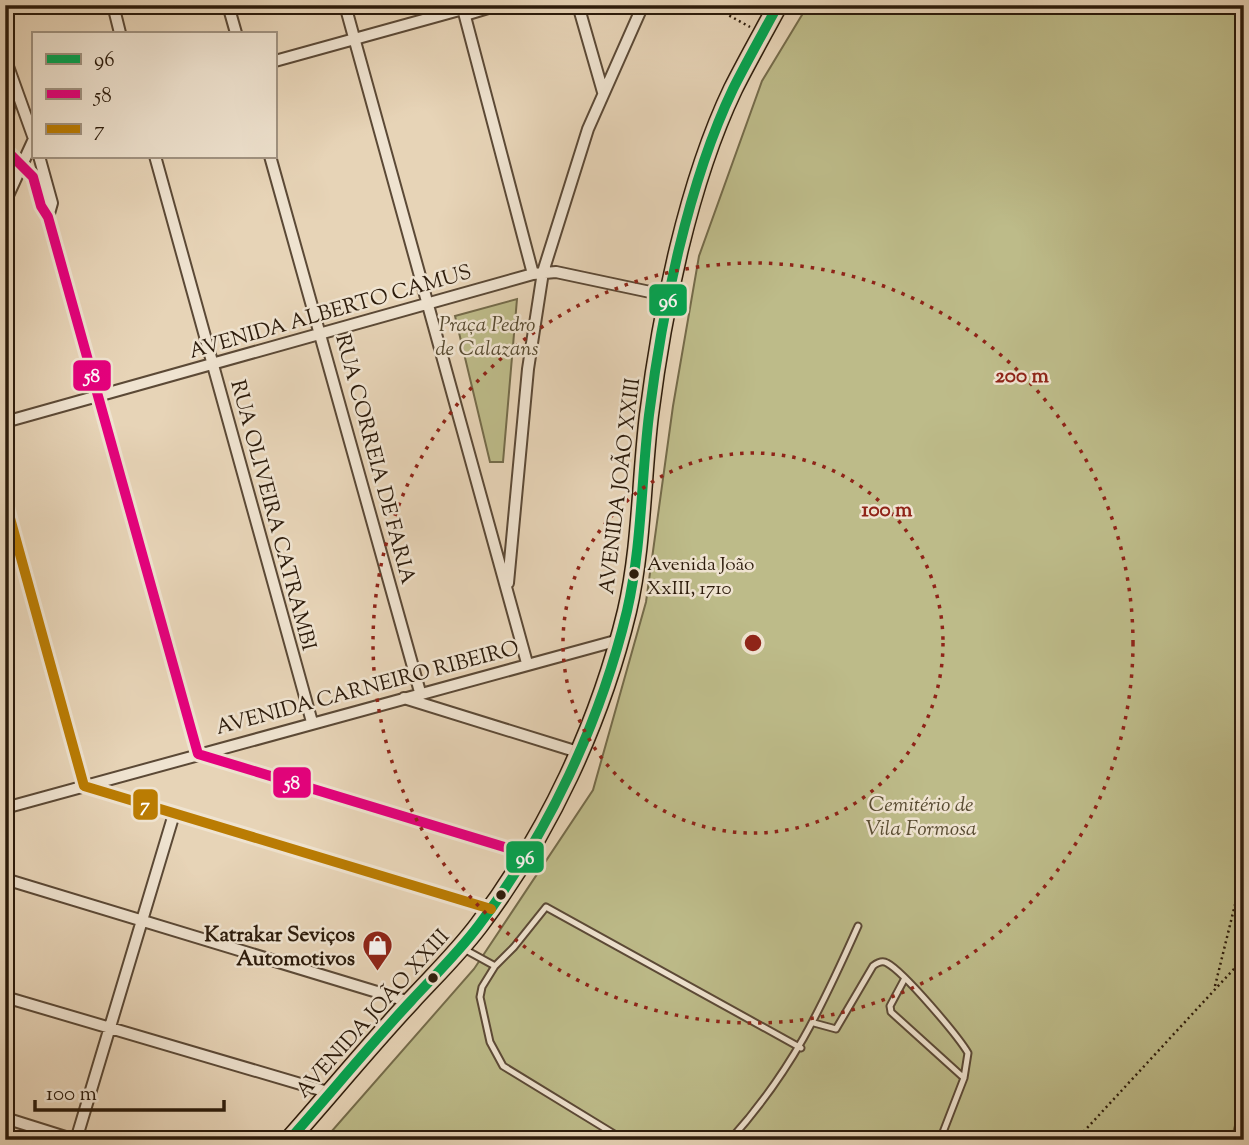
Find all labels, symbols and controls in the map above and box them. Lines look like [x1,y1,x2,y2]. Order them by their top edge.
legend [32,32,276,158]
text: 96 [94,46,115,76]
text: 58 [93,82,112,112]
text: 7 [94,116,105,146]
street label: AVENIDA ALBERTO CAMUS [186,258,475,368]
line badge: 96 [648,283,688,317]
text: 96 [659,289,677,316]
park label: Praça Pedro de Calazans [435,311,539,365]
street label: RUA CORREIA DE FARIA [326,331,422,588]
line badge: 58 [72,359,112,392]
text: 200 m [995,362,1050,392]
text: 58 [82,364,100,391]
street label: AVENIDA JOÃO XXIII [593,376,649,596]
street label: RUA OLIVEIRA CATRAMBI [221,377,323,654]
text: 100 m [862,496,913,526]
place label: Avenida João XxIII, 1710 [647,552,755,603]
marker: Avenida João XxIII, 1710 [627,567,641,581]
centre of rings [741,631,765,655]
street label: AVENIDA CARNEIRO RIBEIRO [212,634,523,744]
line badge: 58 [272,766,312,799]
text: 58 [282,771,300,798]
line badge: 7 [132,788,159,821]
park label: Cemitério de Vila Formosa [865,791,977,845]
text: 7 [140,793,150,820]
line badge: 96 [505,840,545,874]
text: 96 [516,846,534,873]
unlabelled marker [494,888,508,902]
place label: Katrakar Seviços Automotivos [204,921,355,975]
street label: AVENIDA JOÃO XXIII [289,923,458,1105]
shop icon: Katrakar Seviços Automotivos [361,929,395,973]
unlabelled marker [426,971,440,985]
scale bar [35,1068,224,1112]
text: 100 m [46,1080,97,1110]

